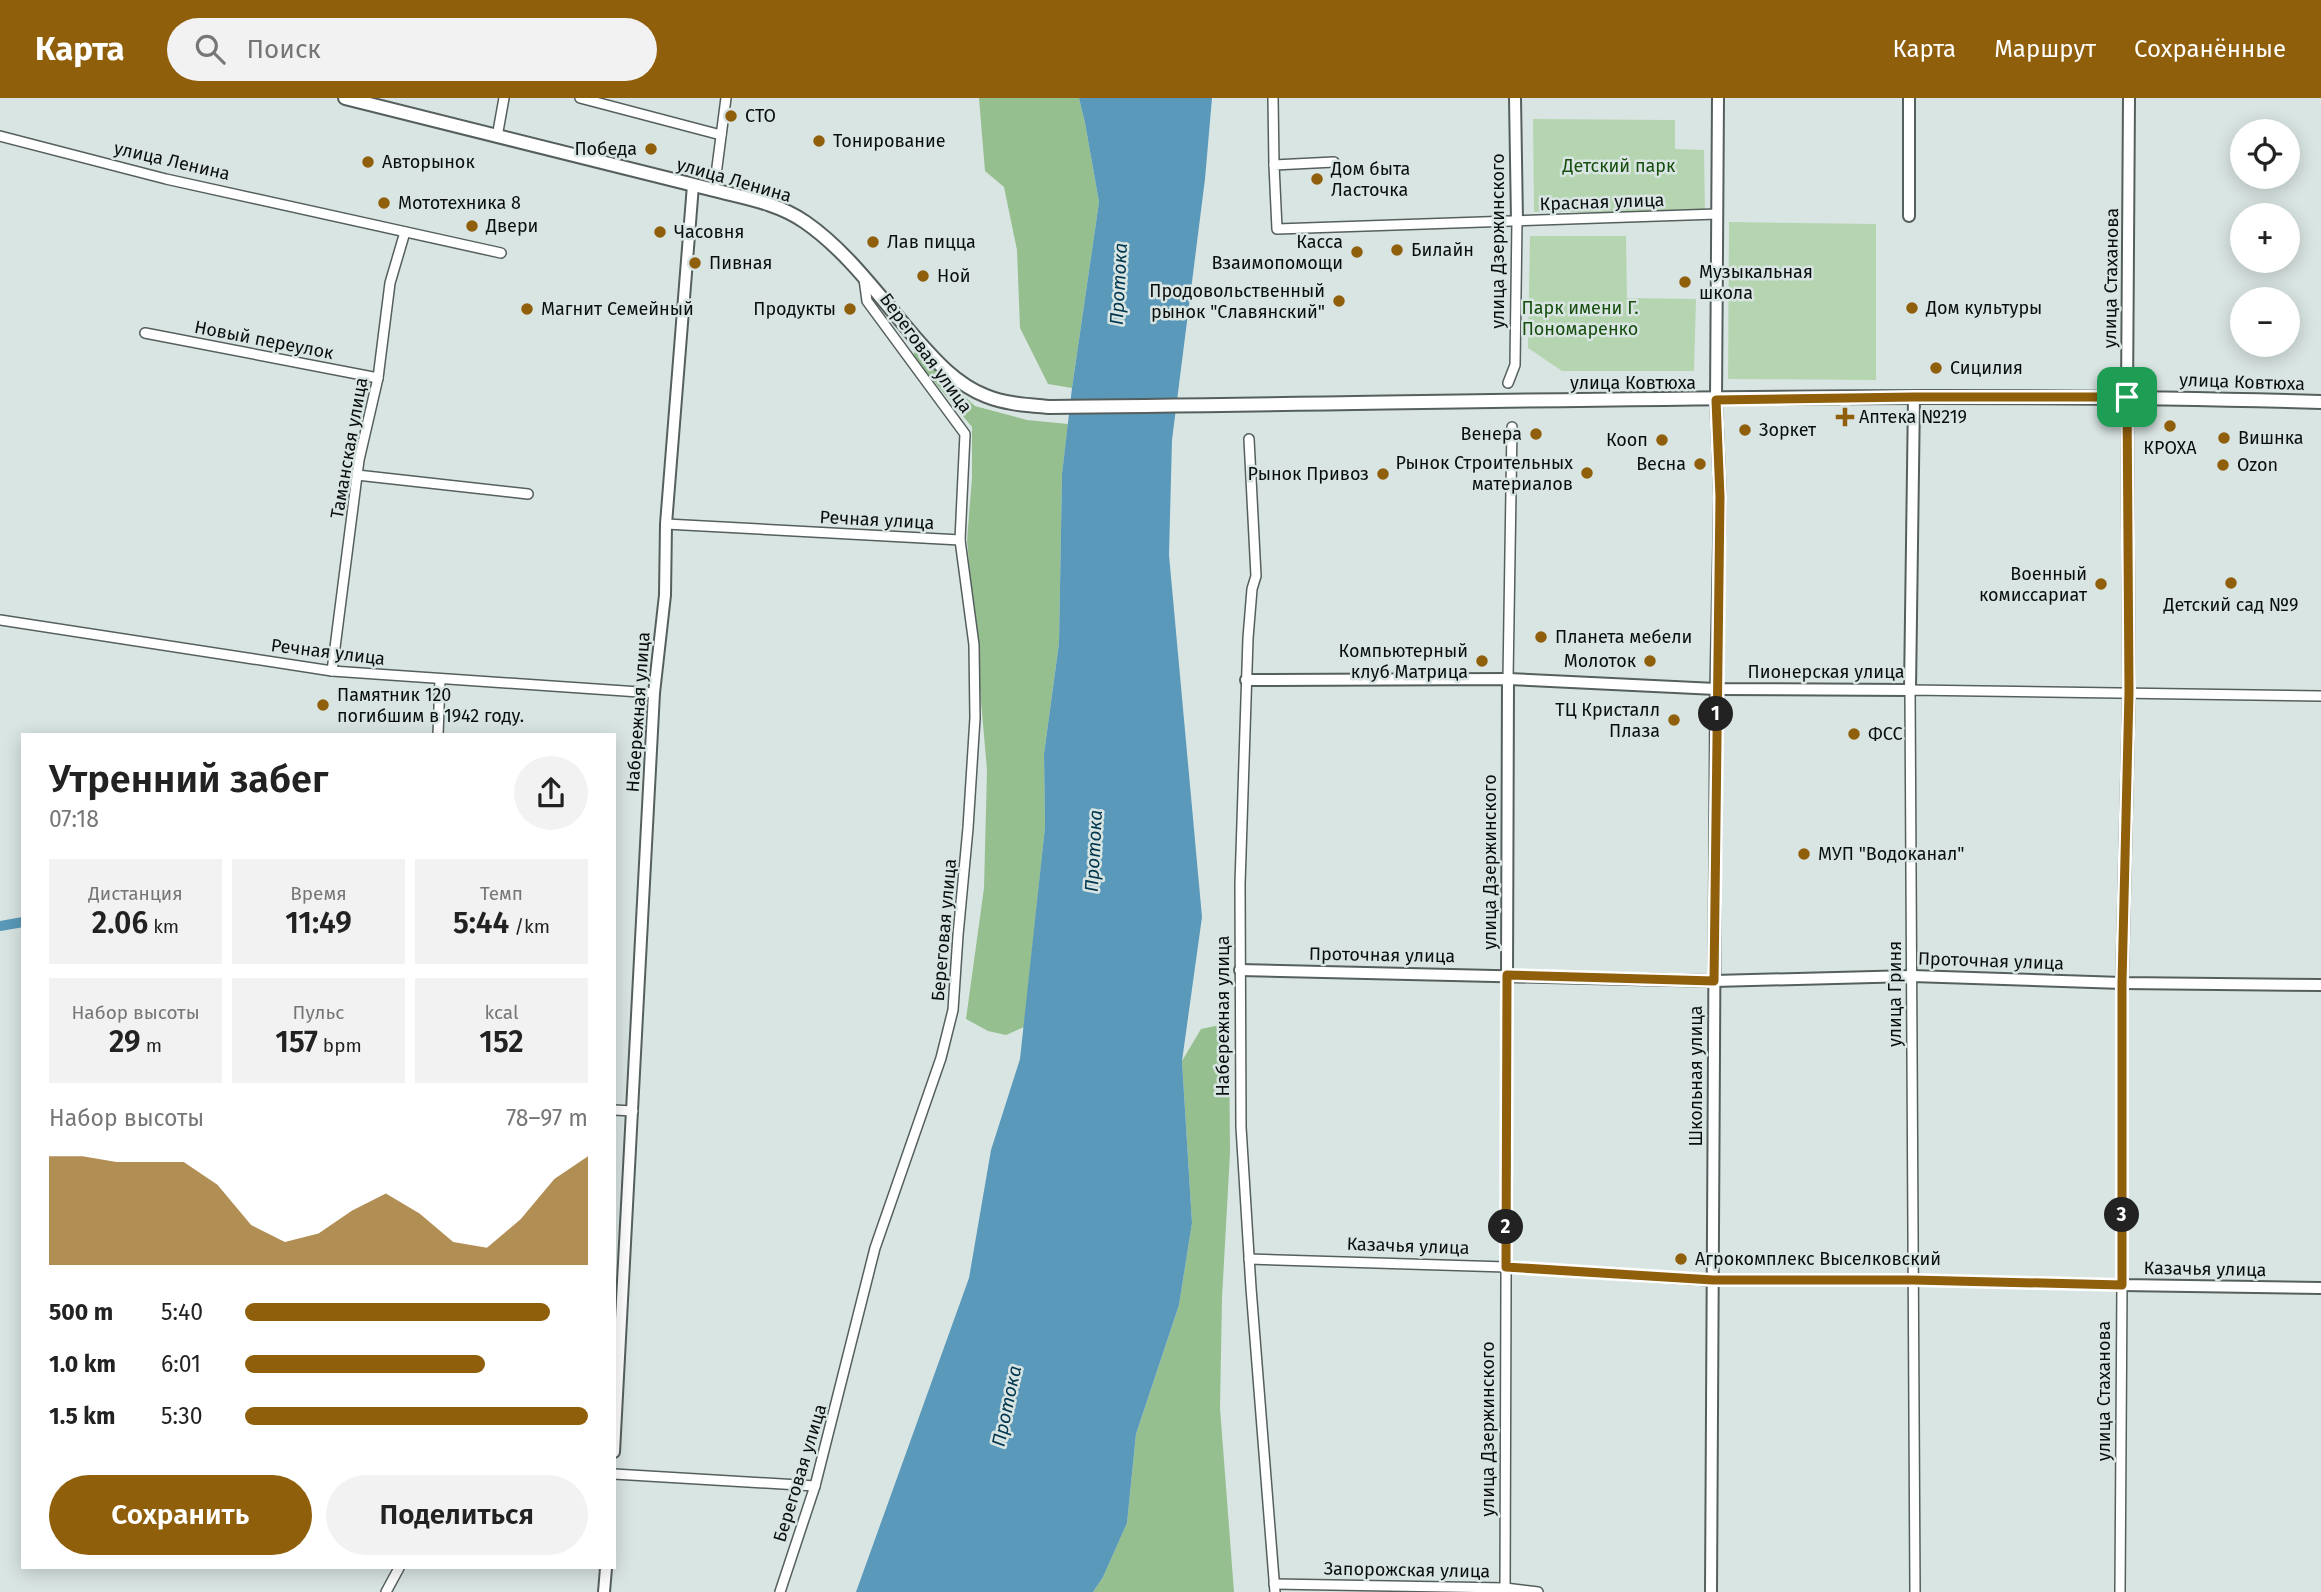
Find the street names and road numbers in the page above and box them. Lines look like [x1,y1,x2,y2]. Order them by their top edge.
street label: улица Ленина [112,137,232,185]
street label: улица Ленина [674,153,794,207]
street label: улица Дзержинского [1487,153,1509,329]
street label: Красная улица [1539,189,1665,215]
street label: улица Стаханова [2099,208,2123,348]
street label: Береговая улица [875,289,977,417]
street label: Новый переулок [192,316,336,364]
street label: улица Ковтюха [2179,369,2305,395]
street label: улица Ковтюха [1570,372,1696,394]
street label: Таманская улица [326,376,372,520]
street label: Речная улица [819,506,935,534]
street label: Набережная улица [621,631,655,793]
street label: Речная улица [270,634,386,670]
street label: Пионерская улица [1748,661,1904,683]
street label: улица Дзержинского [1479,774,1501,950]
street label: Береговая улица [927,858,961,1002]
street label: Набережная улица [1212,936,1234,1096]
street label: улица Гриня [1884,941,1906,1047]
street label: Проточная улица [1309,943,1455,967]
street label: Проточная улица [1917,947,2065,975]
street label: Школьная улица [1685,1005,1707,1147]
street label: Казачья улица [1346,1233,1470,1259]
street label: Казачья улица [2143,1257,2267,1281]
street label: улица Стаханова [2093,1321,2115,1461]
street label: улица Дзержинского [1477,1341,1499,1517]
street label: Береговая улица [769,1401,831,1545]
street label: Запорожская улица [1324,1558,1490,1582]

